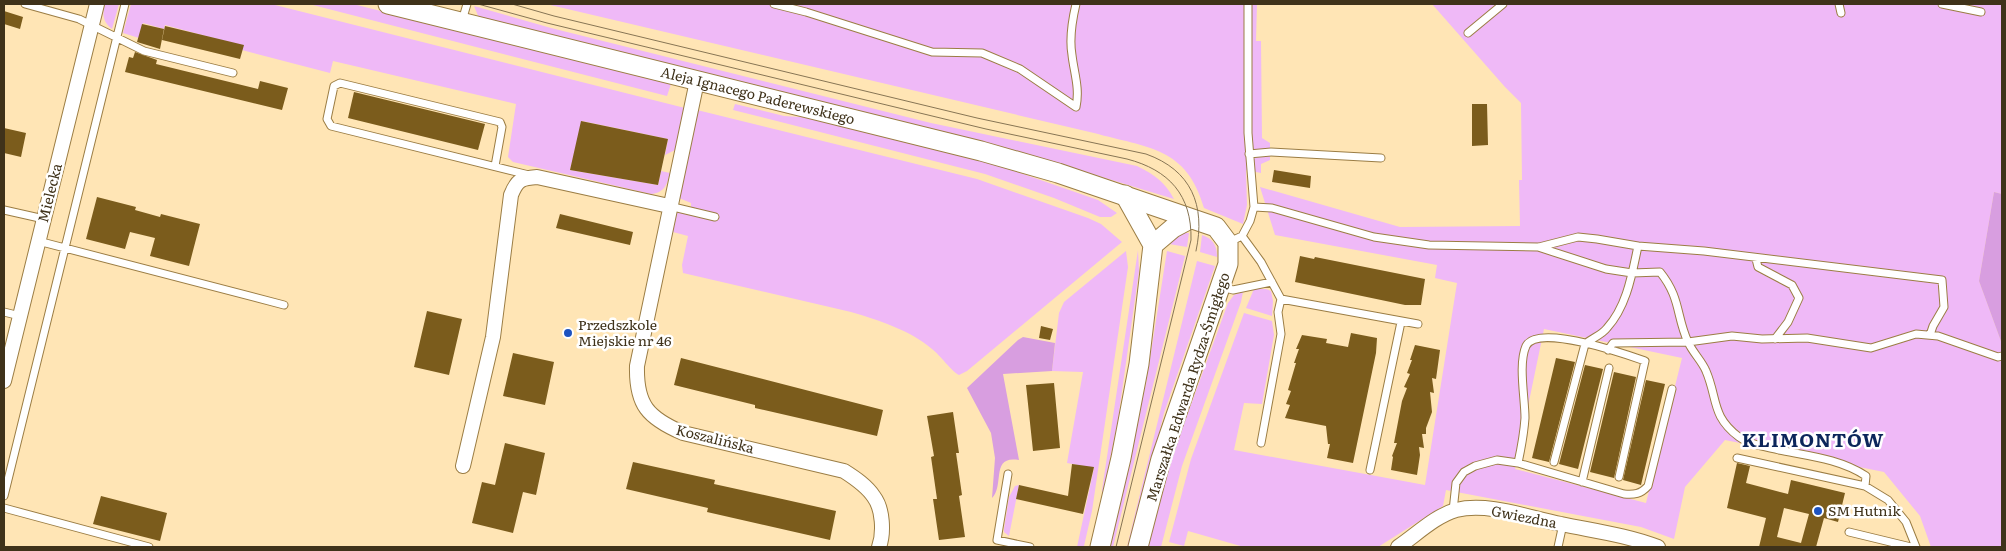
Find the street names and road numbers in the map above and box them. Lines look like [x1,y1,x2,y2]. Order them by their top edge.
street label: Aleja Ignacego Paderewskiego [659,61,857,128]
street label: Mielecka [32,161,66,224]
street label: Marszałka Edwarda Rydza-Śmigłego [1140,269,1234,504]
street label: Koszalińska [674,419,757,457]
street label: Gwiezdna [1490,500,1559,532]

